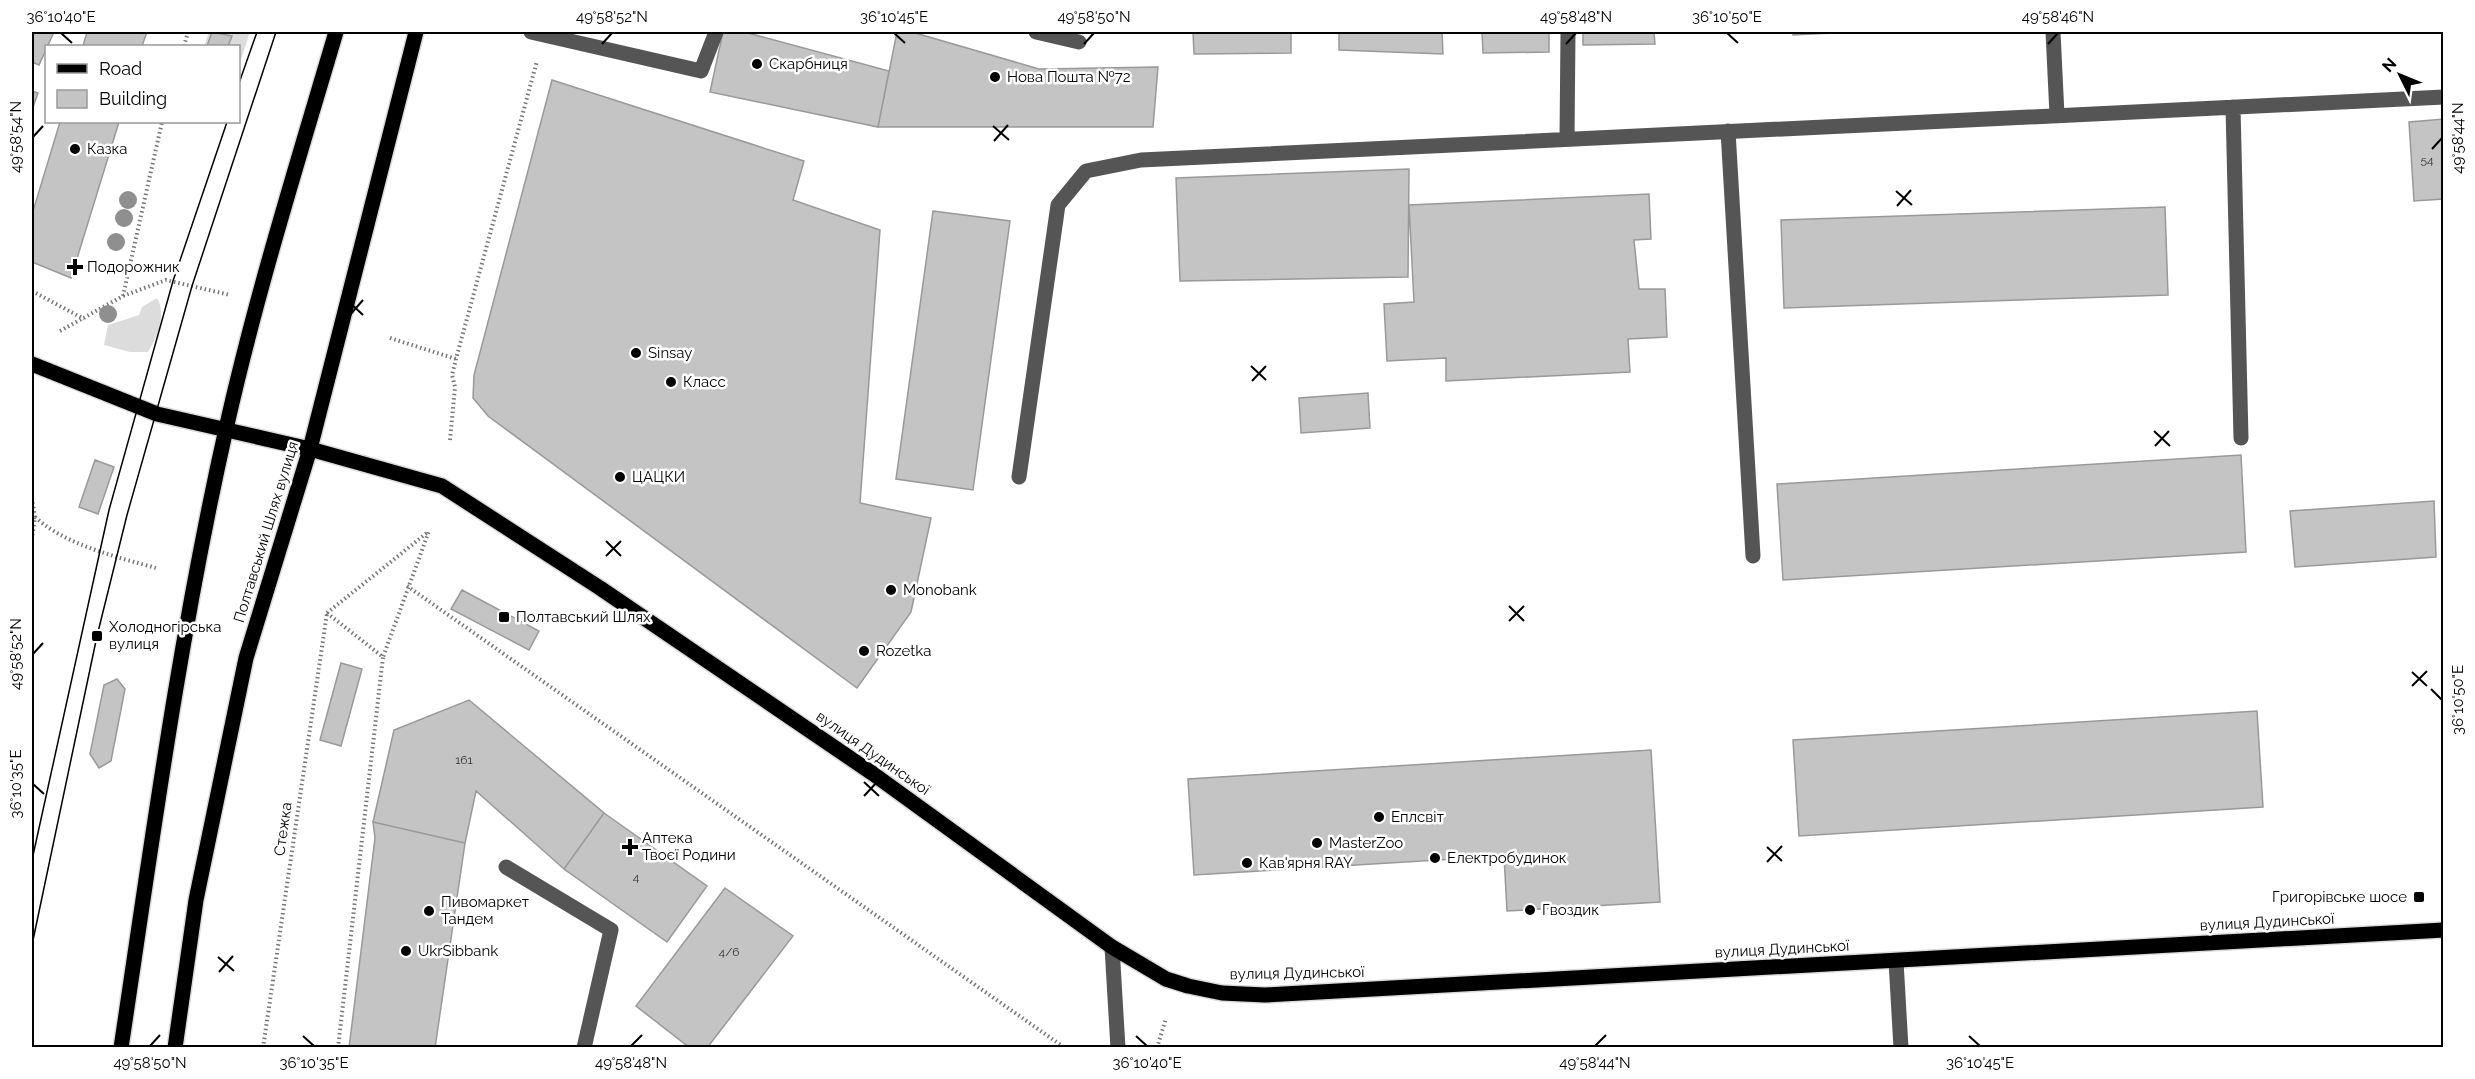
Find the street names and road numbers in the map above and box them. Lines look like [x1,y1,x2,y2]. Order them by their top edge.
street label: Полтавський Шлях вулиця [230,439,302,625]
street label: вулиця Дудинської [813,707,934,799]
street label: Стежка [270,801,296,857]
street label: вулиця Дудинської [2199,909,2335,935]
street label: вулиця Дудинської [1714,936,1850,962]
street label: вулиця Дудинської [1229,963,1365,983]

